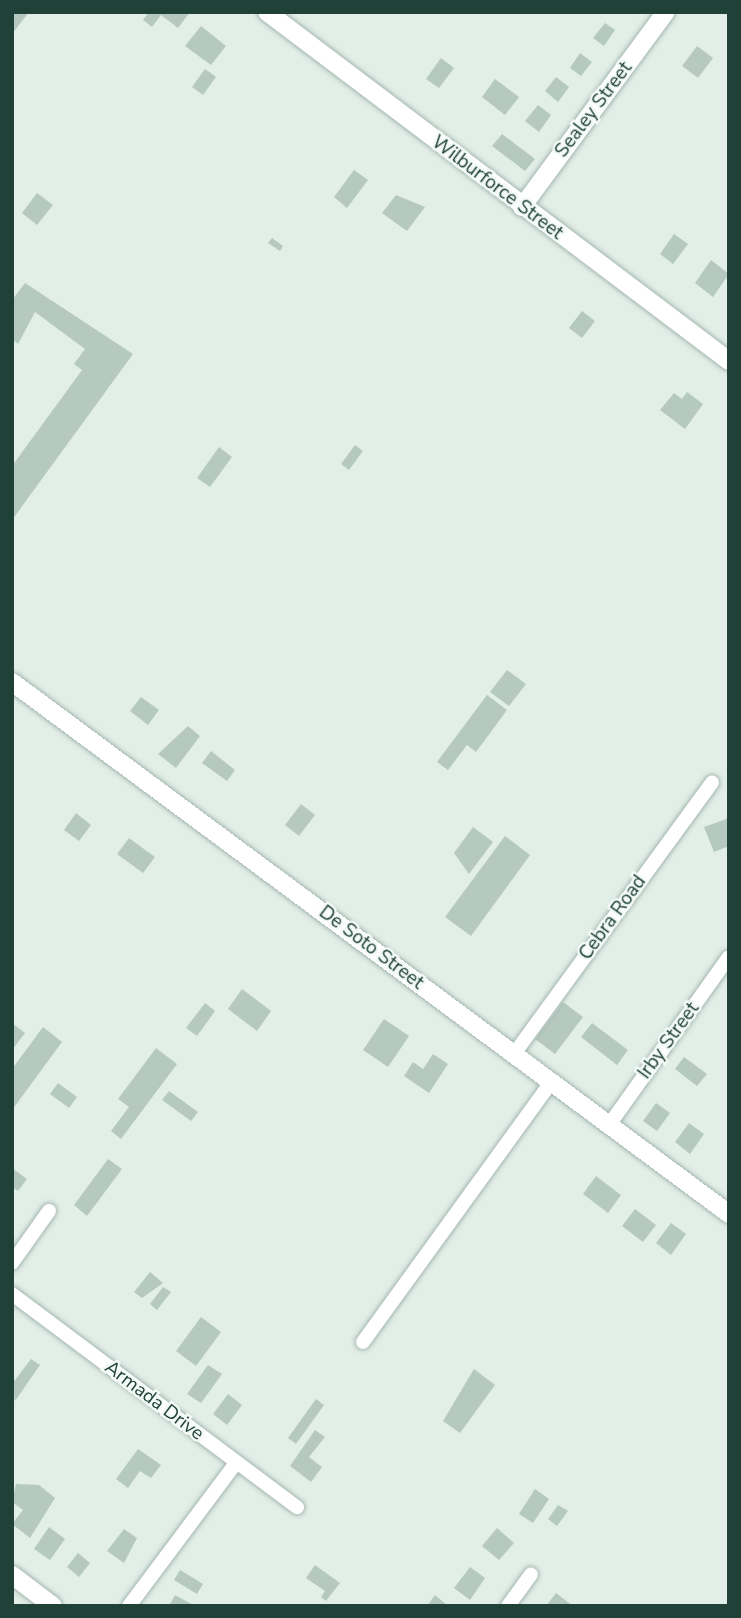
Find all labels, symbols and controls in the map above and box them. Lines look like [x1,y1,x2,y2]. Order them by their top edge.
street label: Sealey Street [551,58,637,162]
street label: Wilburforce Street [427,131,567,245]
street label: Cebra Road [575,871,651,965]
street label: De Soto Street [314,901,428,995]
street label: Irby Street [634,998,704,1084]
street label: Armada Drive [100,1356,208,1446]

